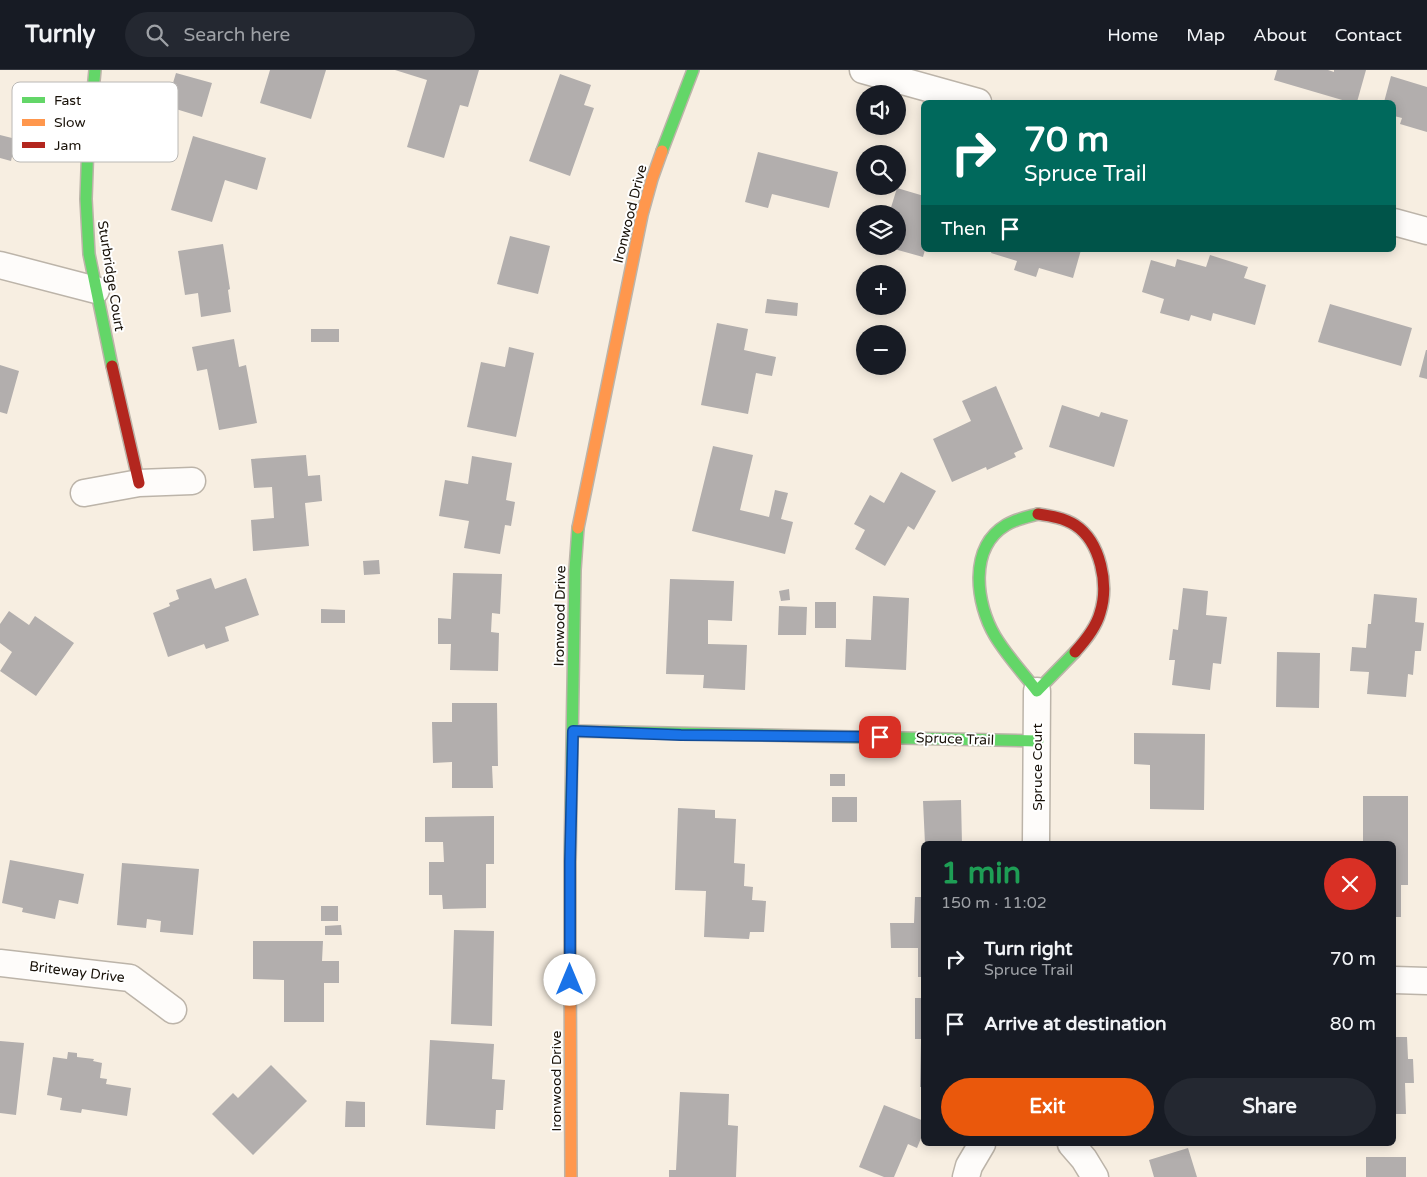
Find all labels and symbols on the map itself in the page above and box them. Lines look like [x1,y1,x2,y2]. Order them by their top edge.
legend [12,82,178,162]
text: Fast [54,92,82,109]
text: Slow [54,114,86,131]
text: Jam [54,137,81,154]
street label: Ironwood Drive [610,163,650,265]
street label: Sturbridge Court [94,219,128,333]
street label: Ironwood Drive [551,565,569,667]
pin [859,716,901,758]
street label: Spruce Court [1029,723,1046,811]
street label: Spruce Trail [916,729,994,749]
position arrow [543,953,595,1005]
street label: Briteway Drive [28,958,126,986]
street label: Ironwood Drive [548,1030,565,1131]

